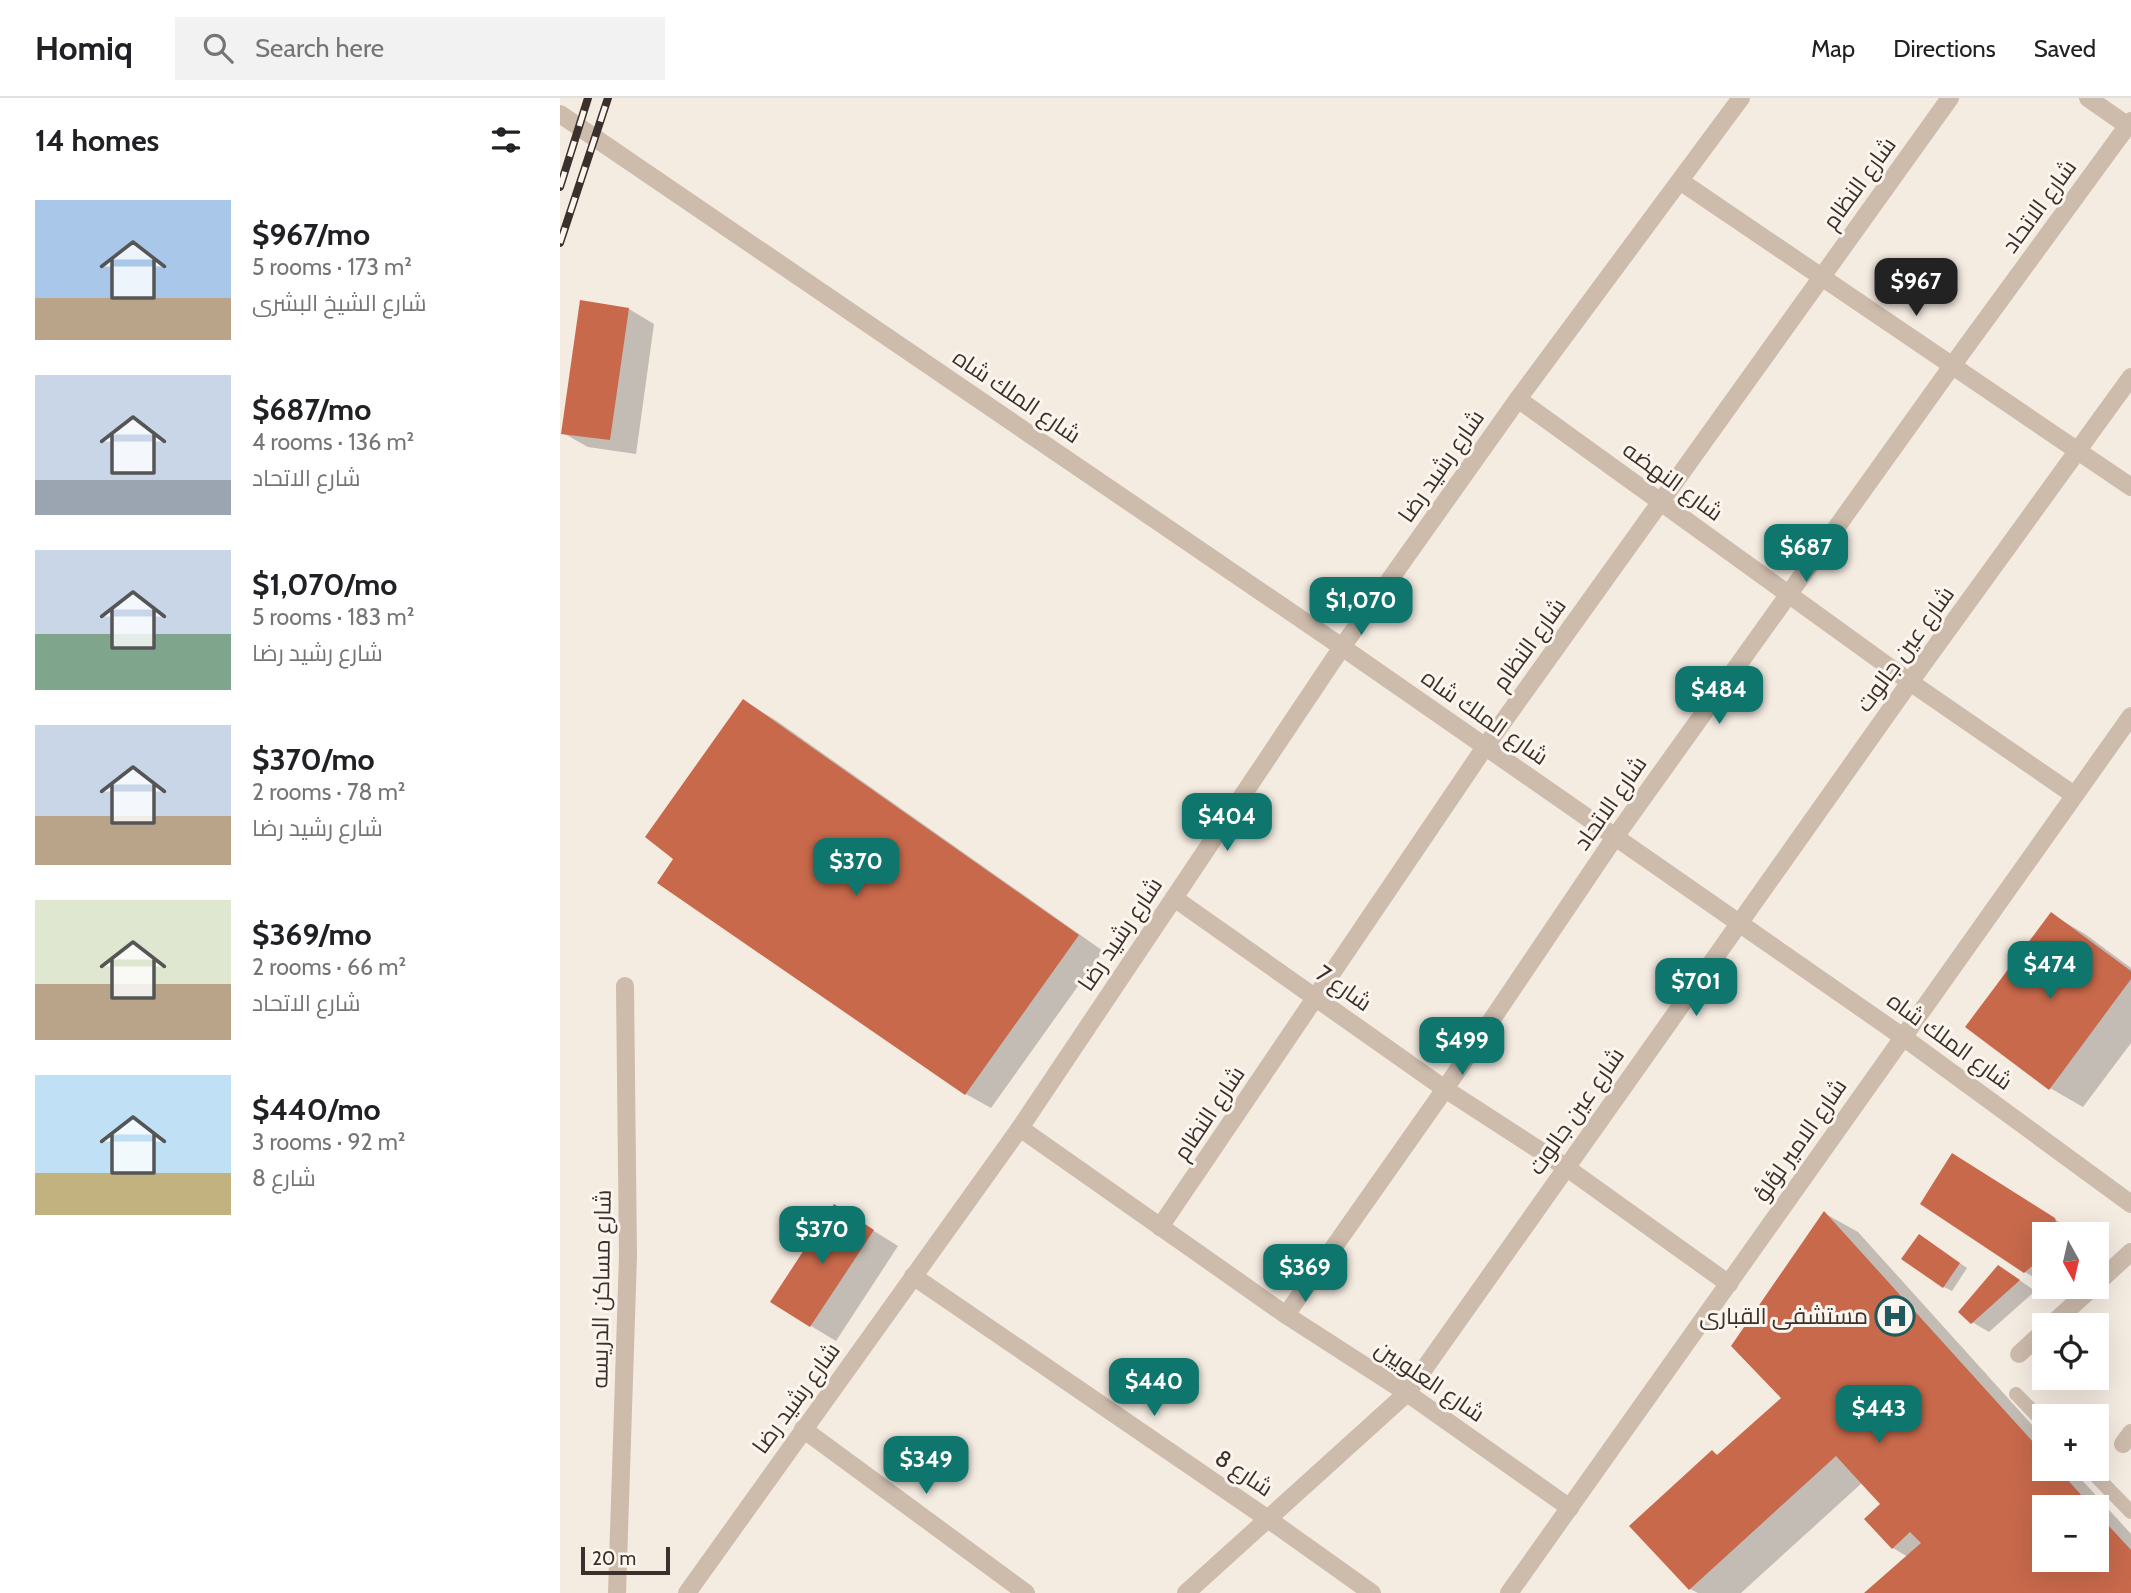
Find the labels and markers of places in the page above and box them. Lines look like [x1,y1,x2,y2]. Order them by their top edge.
pin: $967 [1875,258,1957,318]
pin: $687 [1765,524,1847,584]
pin: $1,070 [1304,578,1418,637]
pin: $484 [1678,666,1760,726]
pin: $404 [1186,794,1268,853]
pin: $370 [815,838,897,898]
pin: $474 [2009,942,2091,1001]
pin: $701 [1655,958,1737,1018]
pin: $499 [1421,1018,1503,1077]
pin: $370 [781,1206,863,1266]
pin: $369 [1264,1244,1346,1304]
hospital icon: مستشفى القبارى [1874,1295,1916,1337]
place label: مستشفى القبارى [1699,1302,1868,1330]
pin: $440 [1113,1358,1195,1418]
pin: $443 [1838,1386,1920,1445]
pin: $349 [885,1436,967,1496]

